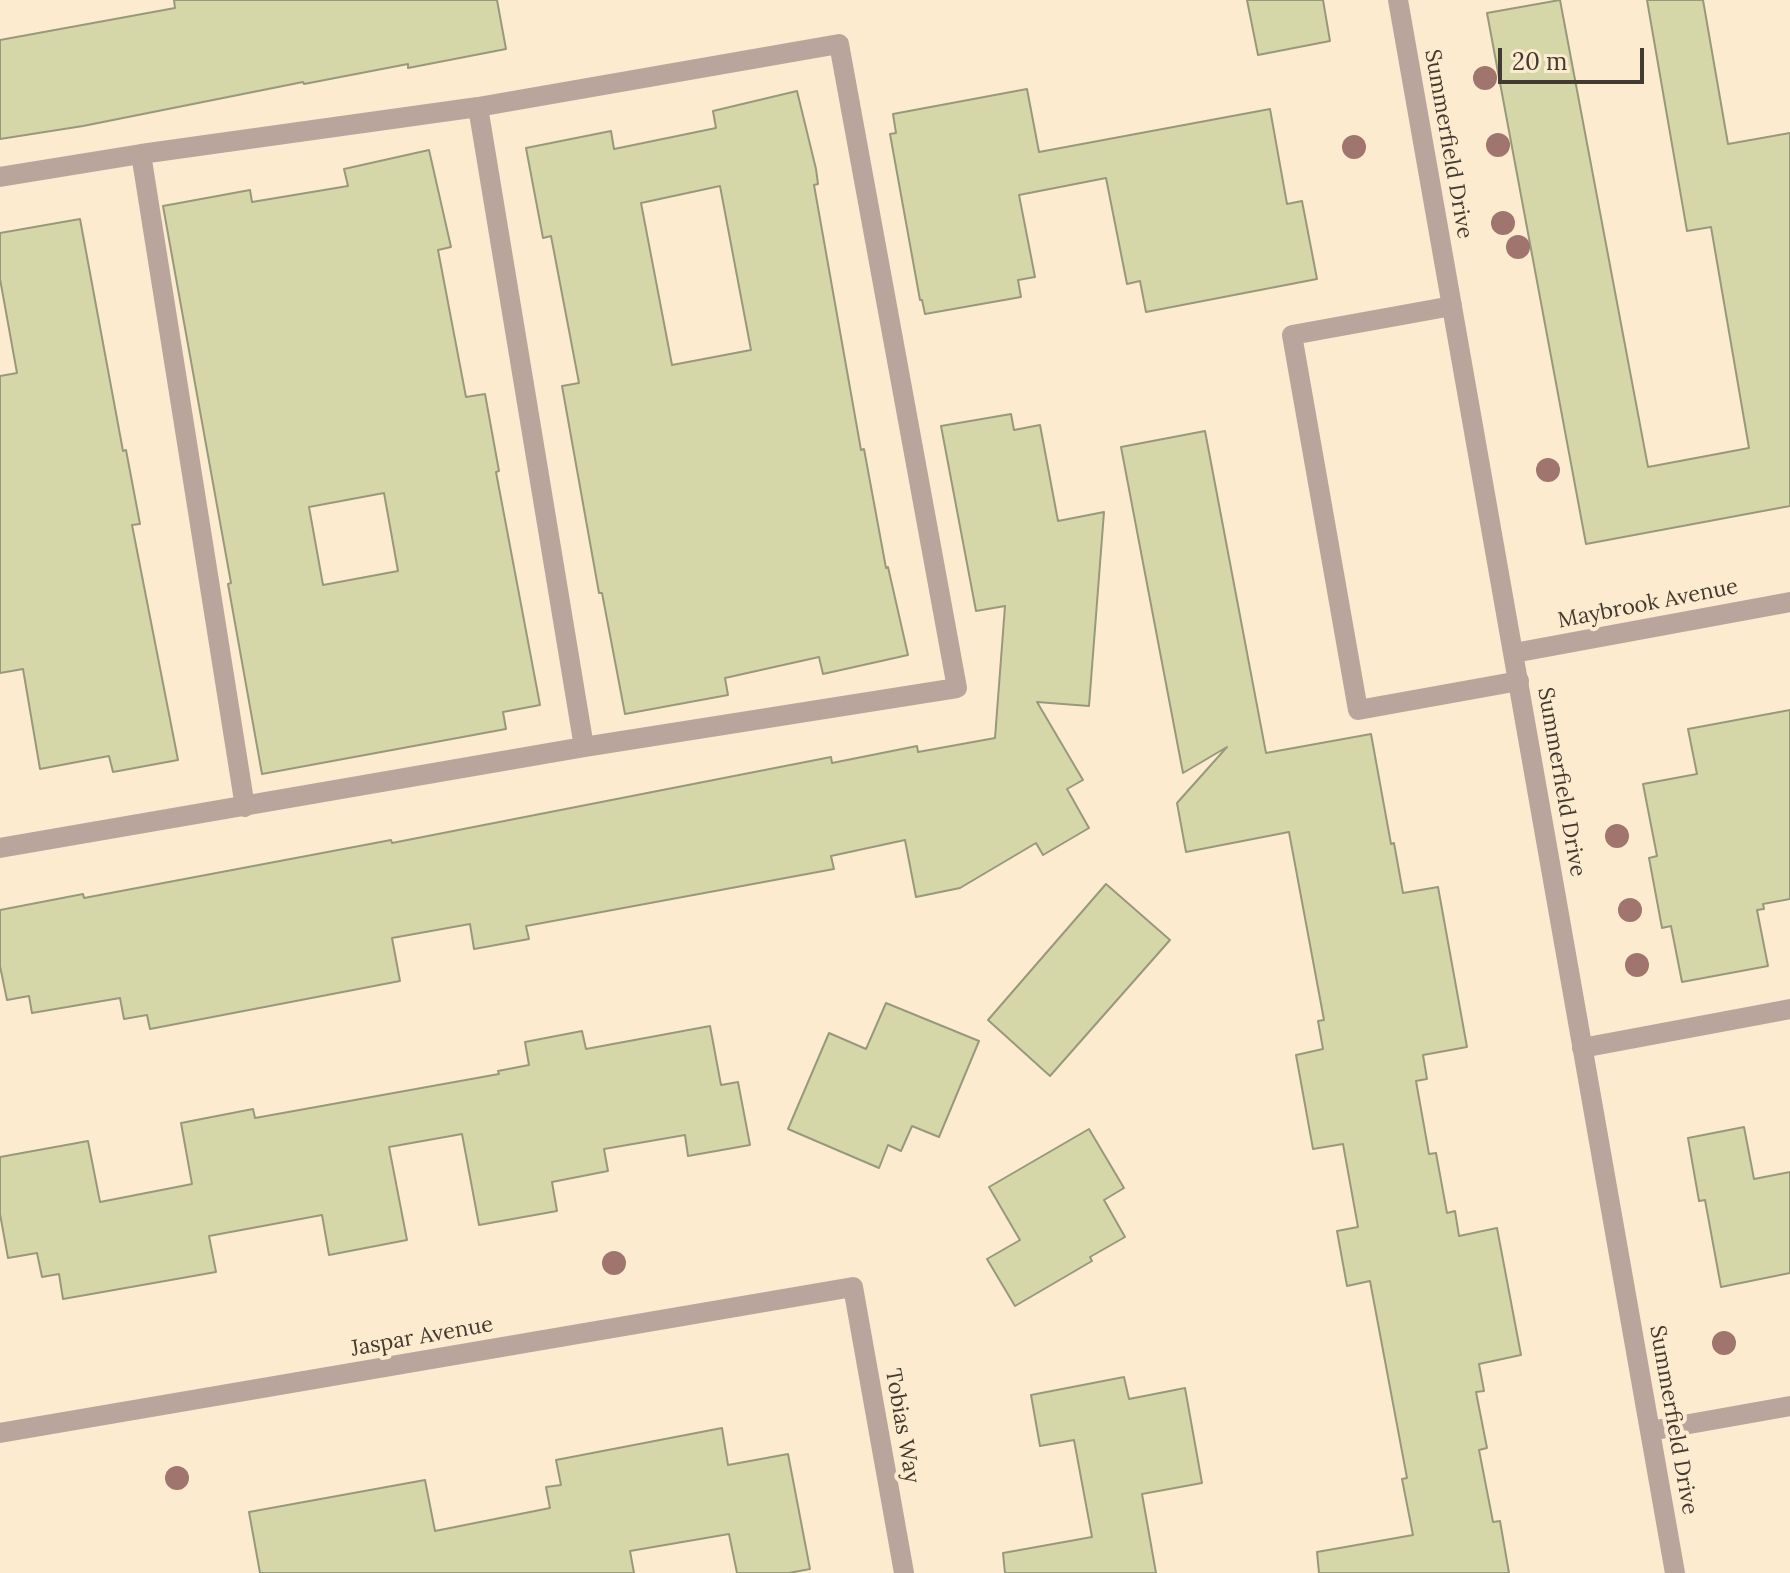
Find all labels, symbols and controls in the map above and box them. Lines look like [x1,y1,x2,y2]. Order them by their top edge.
scale bar [1502,32,1648,82]
text: 20 m [1512,46,1568,77]
street label: Summerfield Drive [1418,47,1478,241]
street label: Maybrook Avenue [1556,574,1740,634]
street label: Summerfield Drive [1531,685,1591,879]
street label: Jaspar Avenue [349,1312,495,1362]
street label: Summerfield Drive [1643,1323,1703,1517]
street label: Tobias Way [879,1367,925,1485]

